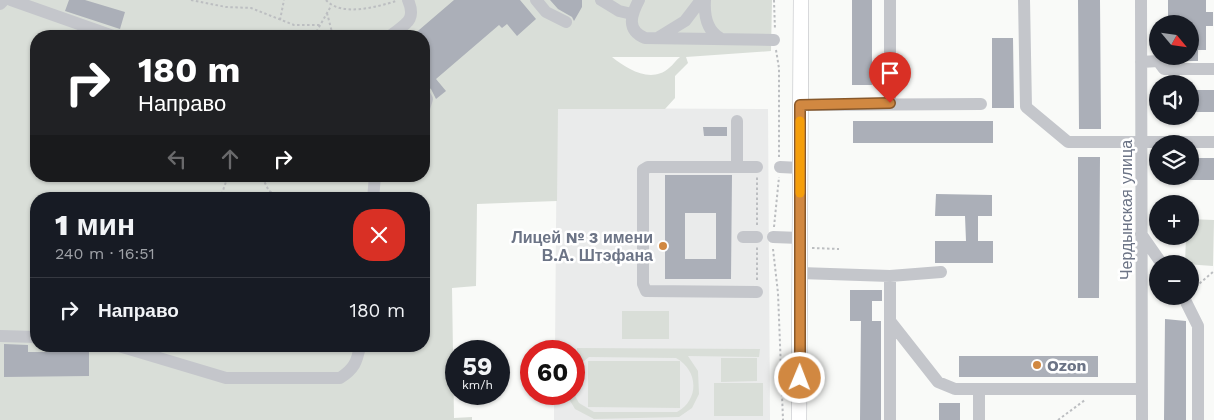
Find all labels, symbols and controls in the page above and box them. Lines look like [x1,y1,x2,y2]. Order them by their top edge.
north arrow [1149,15,1199,65]
map controls [1149,15,1199,305]
text: 180 m [138,49,241,91]
icon: right [55,50,120,115]
pin [869,52,911,103]
icon: arrive [876,59,904,87]
button: sound [1149,75,1199,125]
text: Направо [138,91,226,116]
button: layers [1149,135,1199,185]
street label: Чердынская улица [1117,140,1136,280]
icon: left [163,145,191,173]
icon: ahead [216,145,244,173]
icon: right [269,145,297,173]
button: + [1149,195,1199,245]
text: 1 мин [55,207,135,242]
button: close [353,209,405,261]
place label: Лицей № 3 имени В.А. Штэфана [511,228,653,265]
marker: Лицей № 3 имени В.А. Штэфана [657,240,669,252]
text: 240 m · 16:51 [55,244,155,263]
button: − [1149,255,1199,305]
icon: right [55,296,83,324]
text: Направо [98,299,179,322]
text: 180 m [349,299,405,322]
speed limit sign: 60 [520,340,585,405]
position arrow [773,351,825,403]
text: 59 [463,352,492,381]
place label: Ozon [1047,356,1086,375]
marker: Ozon [1031,359,1043,371]
text: km/h [462,378,493,392]

